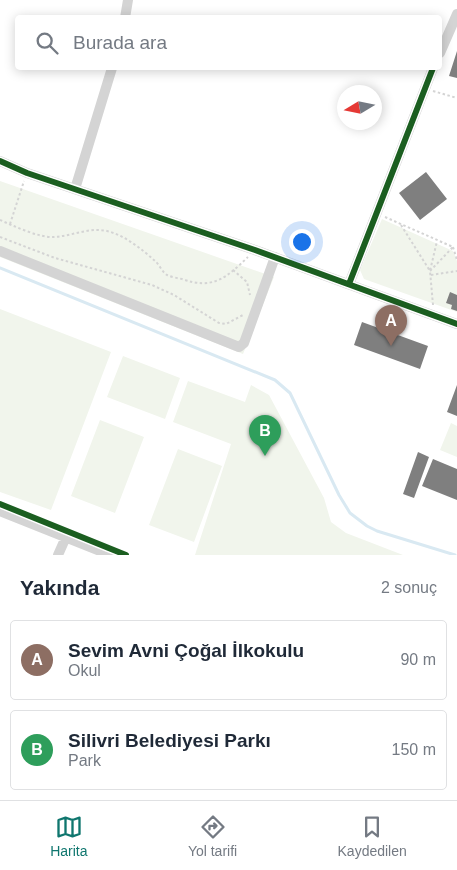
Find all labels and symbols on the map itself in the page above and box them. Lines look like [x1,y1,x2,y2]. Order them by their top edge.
north arrow [337,85,382,130]
your location [289,229,315,255]
pin: A [375,305,407,346]
pin: B [249,415,281,456]

